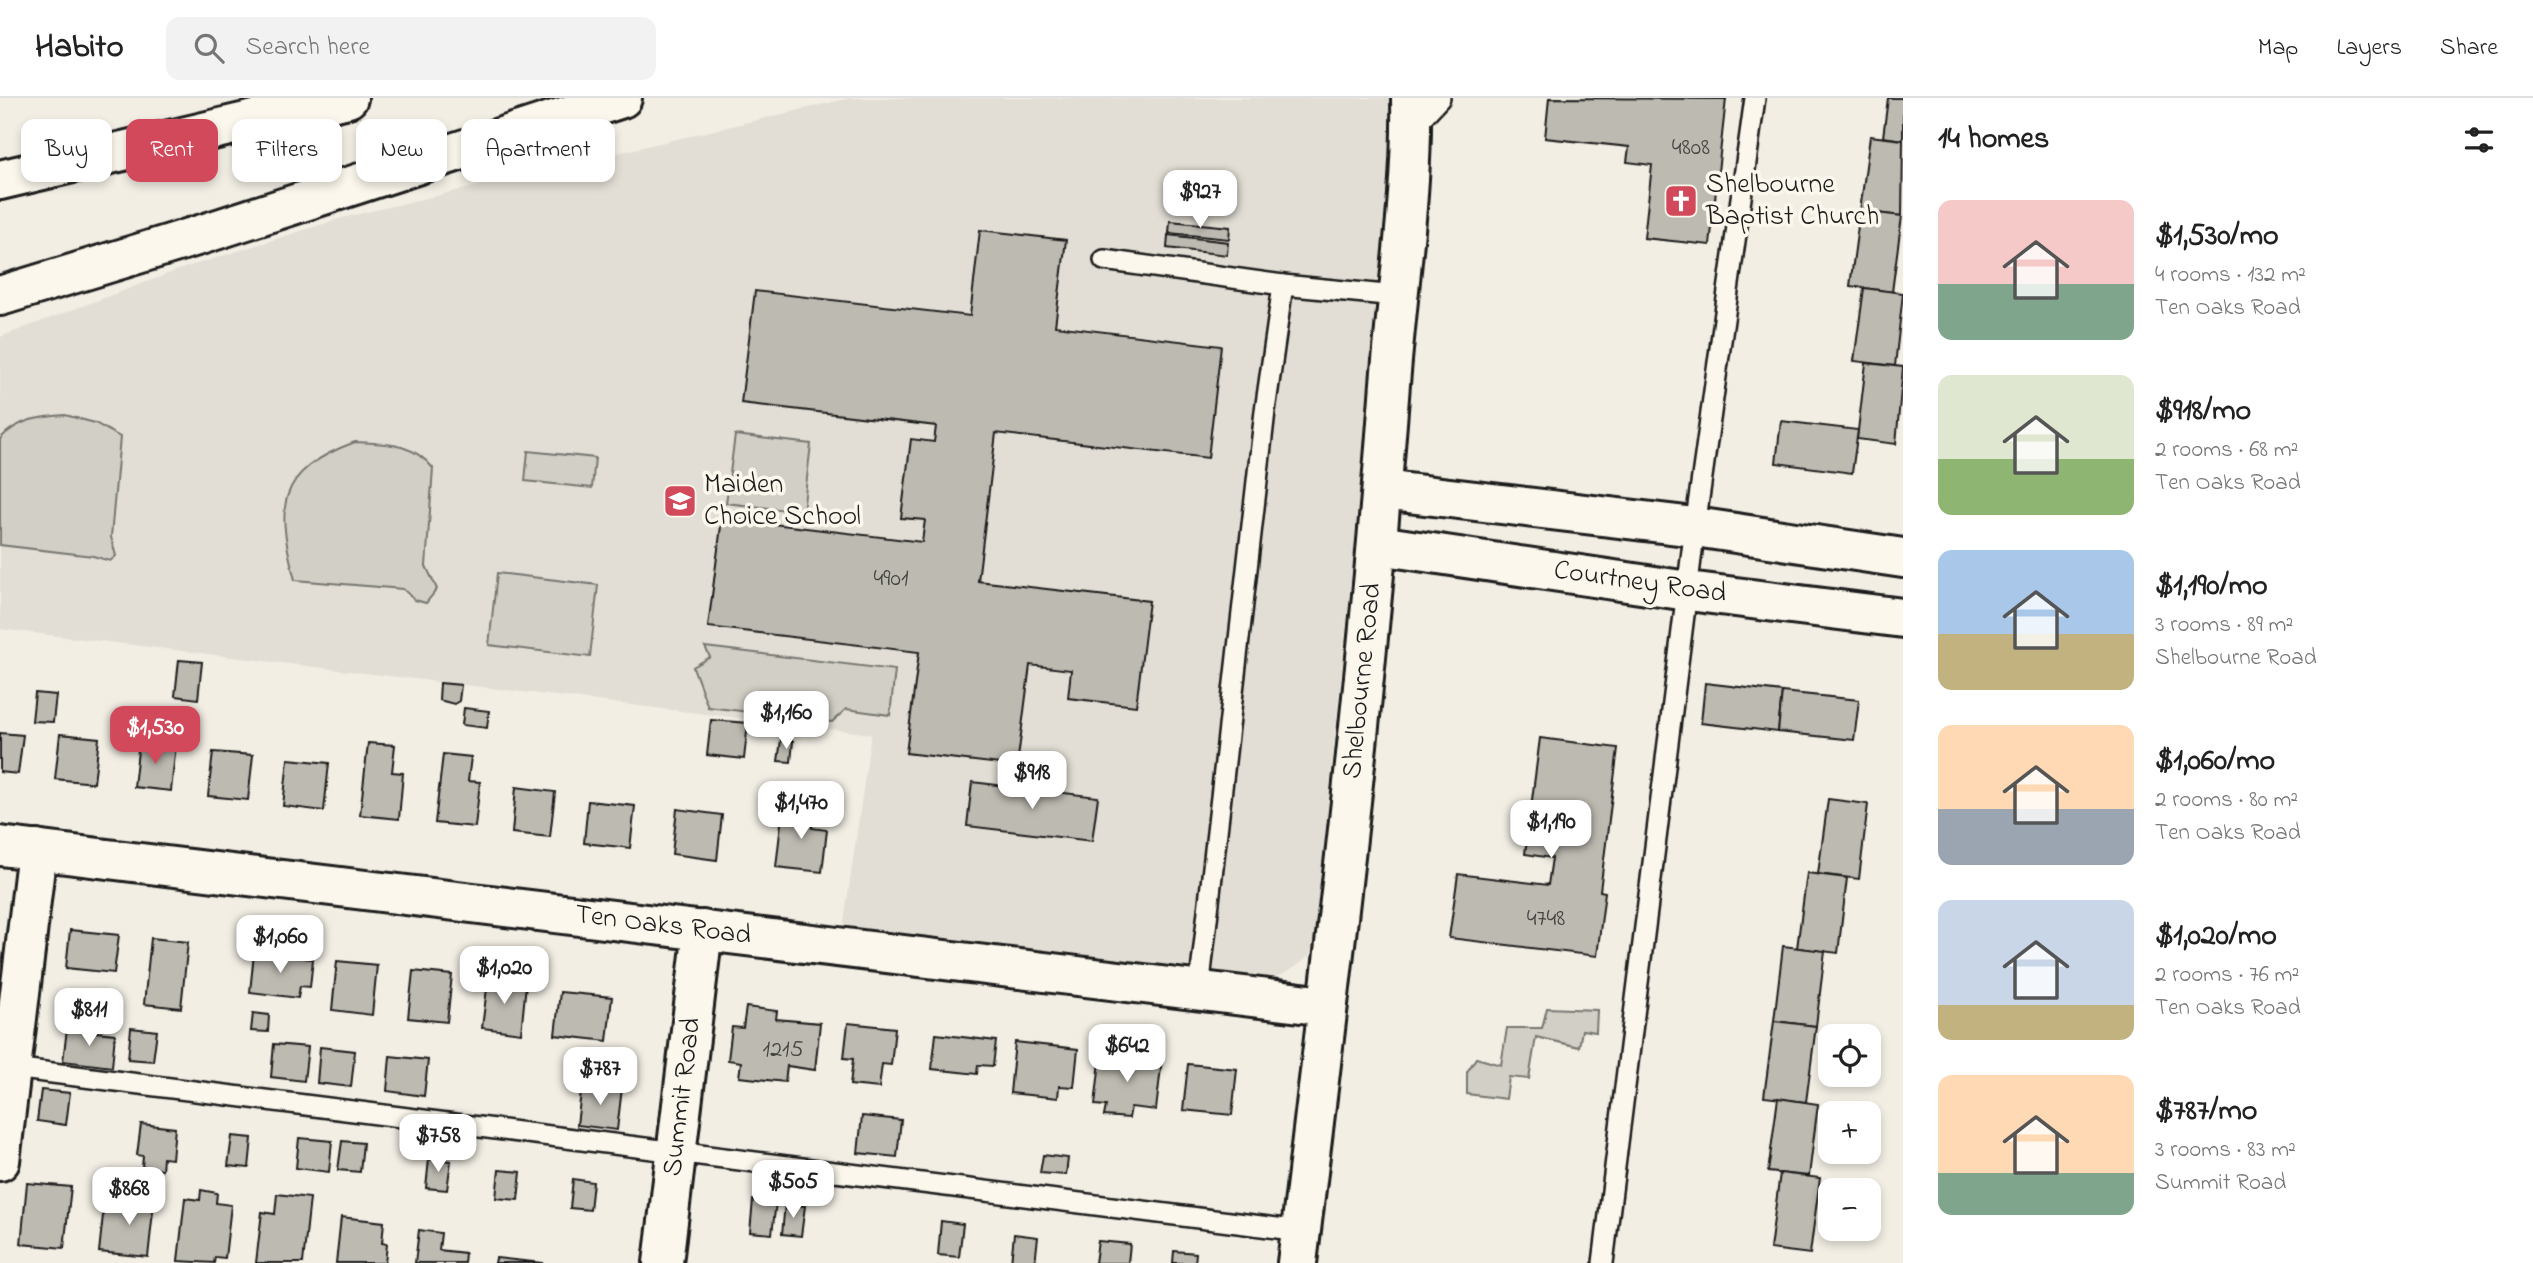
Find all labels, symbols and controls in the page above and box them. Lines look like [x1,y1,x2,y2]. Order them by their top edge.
search box [166,17,656,80]
text: Habito [35,24,124,72]
icon: search [190,29,228,67]
text: Search here [246,29,370,67]
text: Map [2258,31,2298,66]
text: Layers [2336,31,2402,66]
text: Share [2440,31,2498,66]
text: 14 homes [1938,118,2049,162]
chip: Buy [21,119,112,182]
chip: Rent [126,119,218,182]
chip: Filters [232,119,342,182]
chip: New [356,119,447,182]
chip: Apartment [461,119,615,182]
icon: filters [2460,121,2498,159]
house number: 4808 [1672,131,1710,166]
place label: Shelbourne Baptist Church [1705,165,1879,238]
pin: $927 [1159,170,1241,230]
text: $927 [1179,176,1221,209]
church icon: Shelbourne Baptist Church [1662,182,1700,220]
text: $1,530/mo [2155,215,2279,259]
icon: home [1994,228,2078,312]
text: 4 rooms · 132 m² [2155,259,2306,292]
text: Ten Oaks Road [2155,292,2301,325]
text: $918/mo [2155,390,2251,434]
icon: home [1994,403,2078,487]
text: 2 rooms · 68 m² [2155,434,2298,467]
place label: Maiden Choice School [704,465,861,538]
text: Ten Oaks Road [2155,467,2301,500]
school or university icon: Maiden Choice School [661,482,699,520]
street label: Courtney Road [1551,551,1729,615]
house number: 4901 [873,562,909,597]
text: $1,190/mo [2155,565,2268,609]
icon: home [1994,578,2078,662]
street label: Shelbourne Road [1332,581,1394,781]
text: 3 rooms · 89 m² [2155,609,2293,642]
text: Shelbourne Road [2155,642,2317,675]
pin: $1,160 [729,692,843,751]
text: $1,160 [760,697,812,730]
pin: $1,530 [98,706,212,766]
text: $1,530 [126,712,184,745]
text: $1,060/mo [2155,740,2275,784]
pin: $918 [991,752,1073,811]
icon: home [1994,753,2078,837]
text: $918 [1014,757,1050,790]
pin: $1,470 [744,782,858,841]
text: 2 rooms · 80 m² [2155,784,2298,817]
text: $1,470 [774,787,828,820]
pin: $1,190 [1494,800,1608,860]
text: $1,190 [1526,806,1576,839]
text: Ten Oaks Road [2155,817,2301,850]
street label: Ten Oaks Road [572,895,754,957]
house number: 4748 [1527,902,1565,937]
text: $1,020/mo [2155,915,2277,959]
pin: $1,060 [223,916,337,975]
text: $1,060 [252,921,308,954]
icon: home [1994,928,2078,1012]
pin: $1,020 [447,946,561,1006]
text: $1,020 [476,952,532,985]
text: 2 rooms · 76 m² [2155,959,2299,992]
pin: $811 [48,988,130,1048]
text: Ten Oaks Road [2155,992,2301,1025]
text: $811 [70,994,108,1027]
street label: Summit Road [653,1015,713,1179]
pin: $642 [1086,1024,1168,1084]
map controls [1818,1024,1881,1241]
button: locate [1818,1024,1881,1087]
text: $642 [1105,1030,1149,1063]
house number: 1215 [763,1033,804,1068]
pin: $787 [559,1048,641,1107]
text: $787 [579,1053,621,1086]
text: $787/mo [2155,1090,2257,1134]
button: + [1818,1101,1881,1164]
icon: home [1994,1103,2078,1187]
pin: $758 [397,1114,479,1174]
text: $758 [415,1120,461,1153]
text: 3 rooms · 83 m² [2155,1134,2296,1167]
pin: $505 [752,1160,834,1220]
text: $505 [768,1166,818,1199]
text: Summit Road [2155,1167,2286,1200]
pin: $868 [88,1168,170,1227]
text: $868 [108,1173,150,1206]
button: − [1818,1178,1881,1241]

